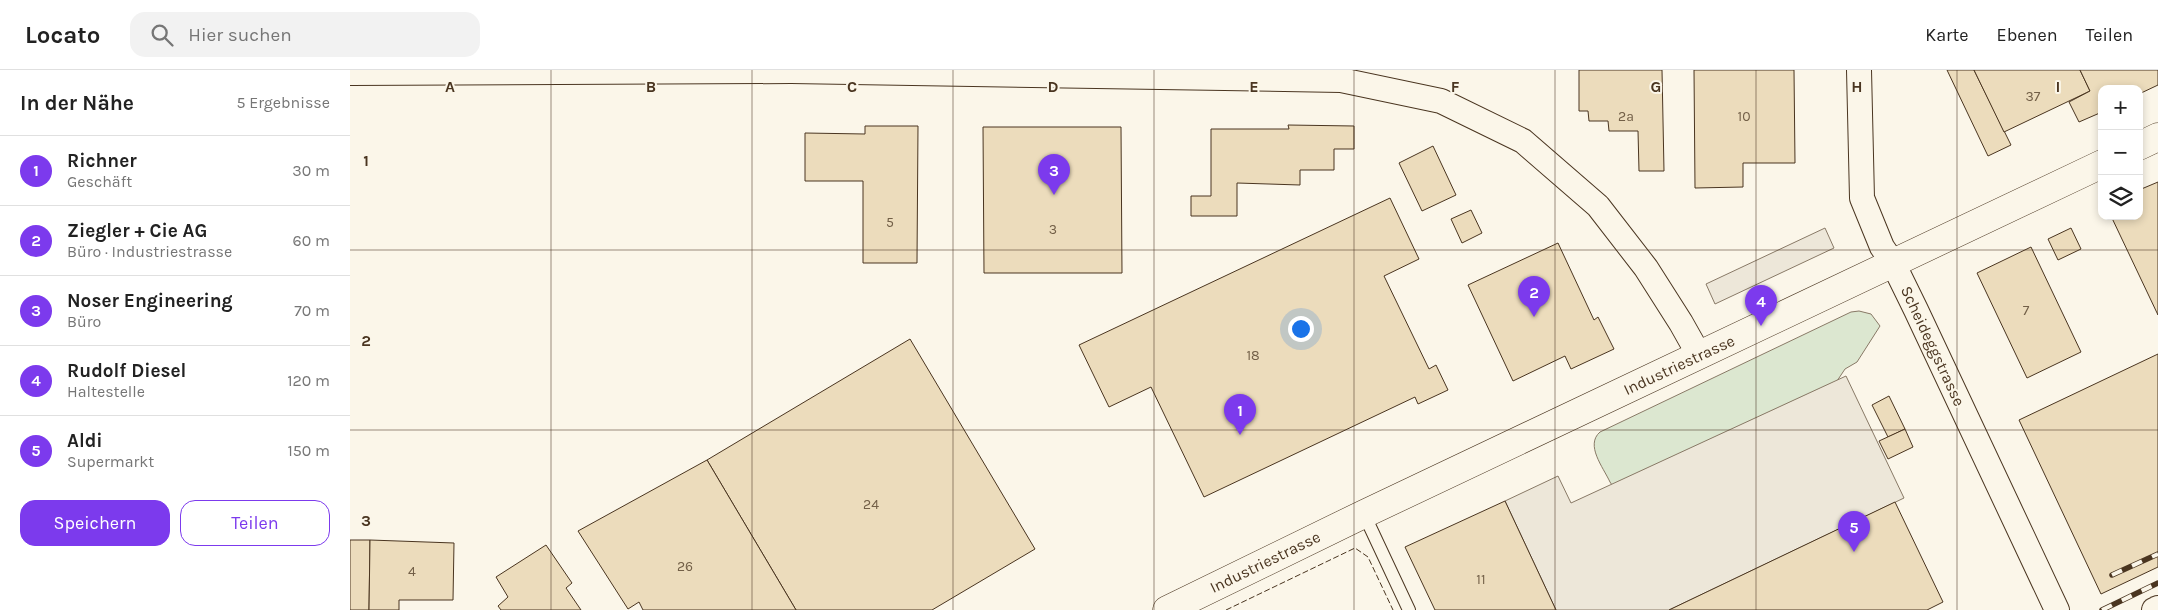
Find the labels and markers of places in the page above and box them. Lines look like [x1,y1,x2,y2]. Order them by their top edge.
pin: 3 [1038,154,1070,195]
pin: 2 [1518,276,1550,317]
pin: 4 [1745,285,1777,326]
pin: 1 [1224,394,1256,435]
pin: 5 [1838,511,1870,552]

